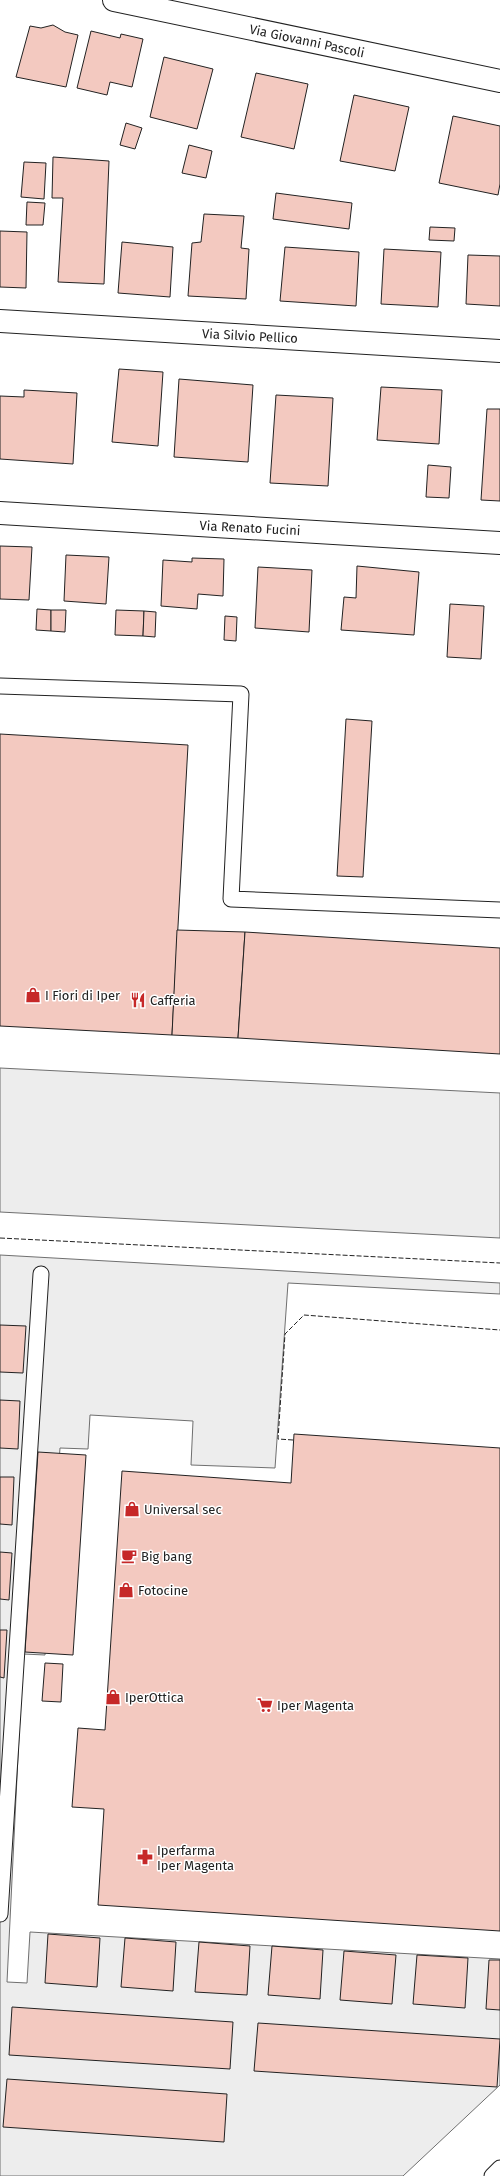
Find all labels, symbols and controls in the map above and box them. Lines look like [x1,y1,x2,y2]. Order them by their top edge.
street label: Via Giovanni Pascoli [248,21,366,61]
street label: Via Silvio Pellico [202,326,298,346]
street label: Via Renato Fucini [199,518,301,538]
shop icon: I Fiori di Iper [24,986,42,1004]
place label: I Fiori di Iper [45,988,120,1003]
restaurant icon: Cafferia [129,991,147,1009]
place label: Cafferia [150,993,196,1008]
shop icon: Universal sec [123,1500,141,1518]
place label: Universal sec [144,1502,222,1517]
cafe icon: Big bang [120,1547,138,1565]
place label: Big bang [141,1549,192,1564]
shop icon: Fotocine [117,1581,135,1599]
place label: Fotocine [138,1583,188,1598]
shop icon: IperOttica [104,1688,122,1706]
place label: IperOttica [125,1690,184,1705]
supermarket icon: Iper Magenta [256,1696,274,1714]
place label: Iper Magenta [277,1698,354,1713]
place label: Iperfarma Iper Magenta [157,1843,234,1873]
pharmacy icon: Iperfarma Iper Magenta [136,1848,154,1866]

